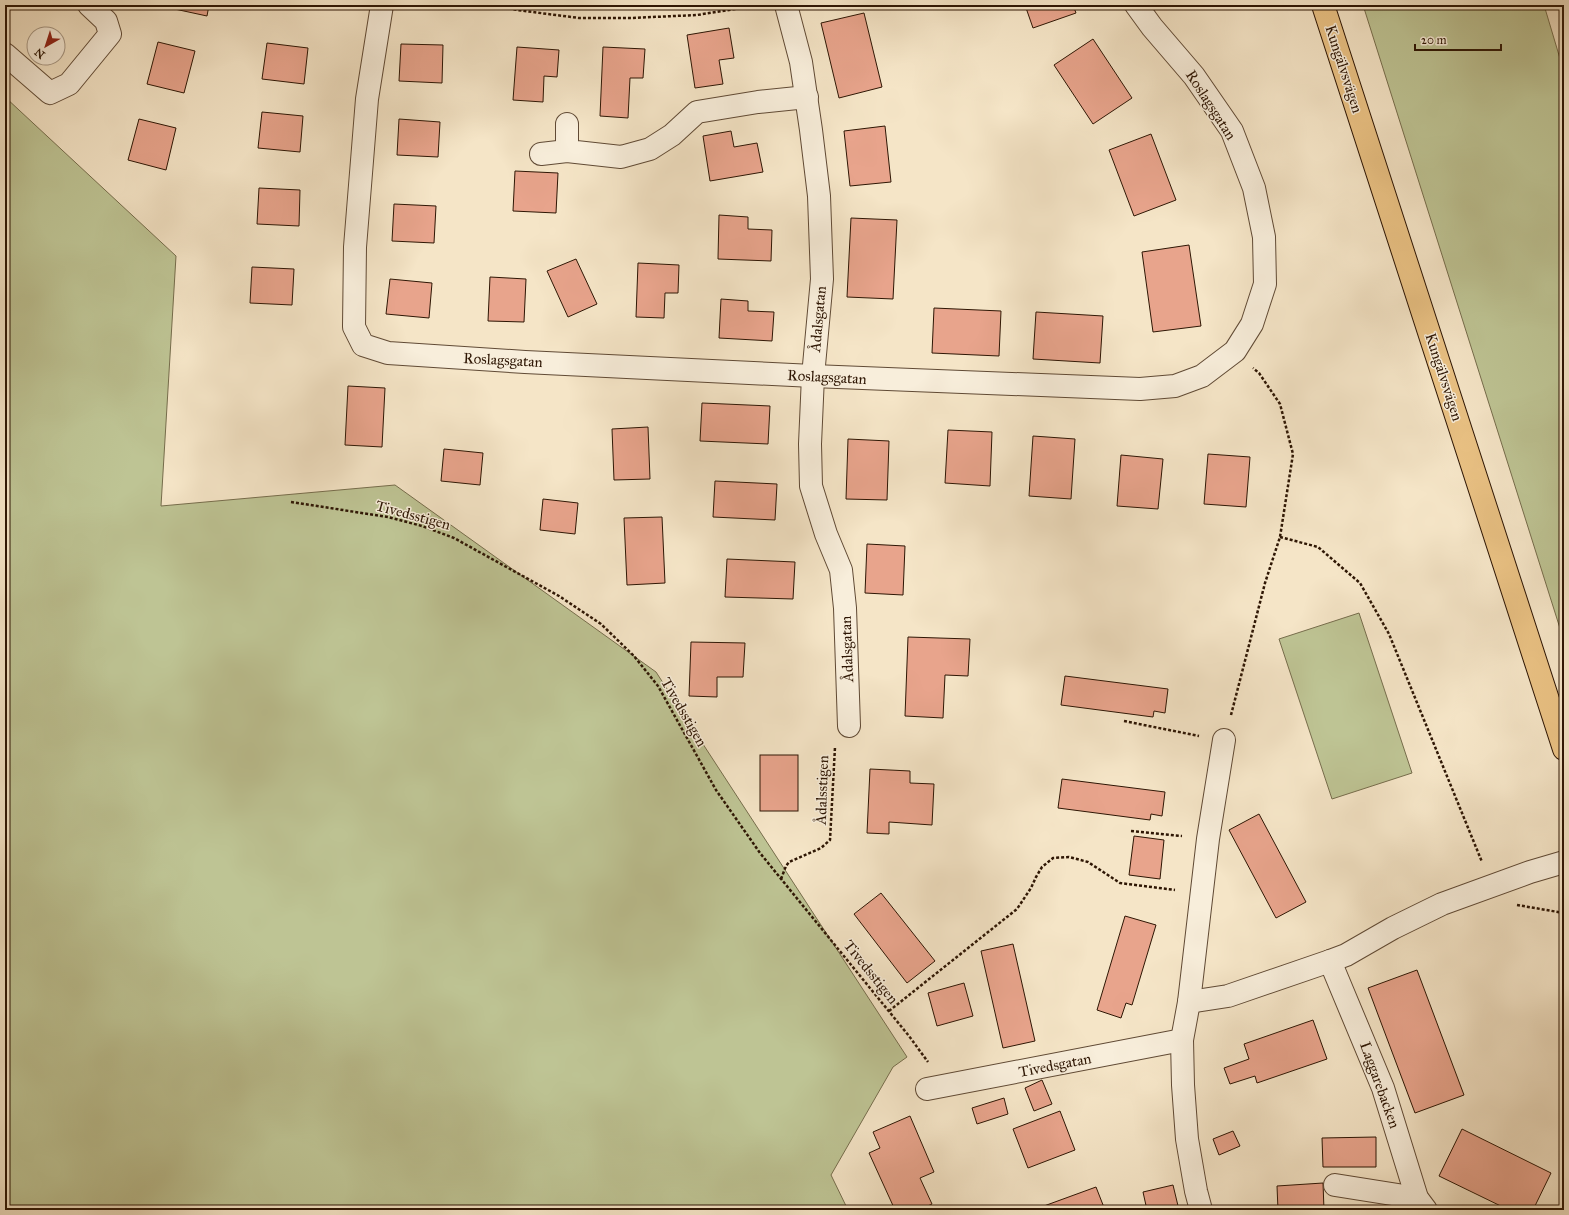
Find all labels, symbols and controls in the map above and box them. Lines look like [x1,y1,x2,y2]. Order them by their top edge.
street label: Kungälvsvägen [1321,23,1367,115]
north arrow [26,26,66,66]
scale bar [1415,26,1501,52]
text: 20 m [1421,33,1447,47]
text: N [32,45,48,61]
street label: Roslagsgatan [1182,67,1240,143]
street label: Ådalsgatan [806,285,830,354]
street label: Kungälvsvägen [1421,331,1467,423]
street label: Roslagsgatan [463,349,543,371]
street label: Roslagsgatan [787,366,867,388]
street label: Tivedsstigen [374,496,452,534]
street label: Ådalsgatan [837,615,857,684]
street label: Tivedsstigen [657,674,711,750]
street label: Ådalsstigen [812,755,832,826]
street label: Tivedsstigen [840,937,902,1007]
street label: Laggarebacken [1356,1039,1404,1131]
street label: Tivedsgatan [1017,1049,1093,1081]

